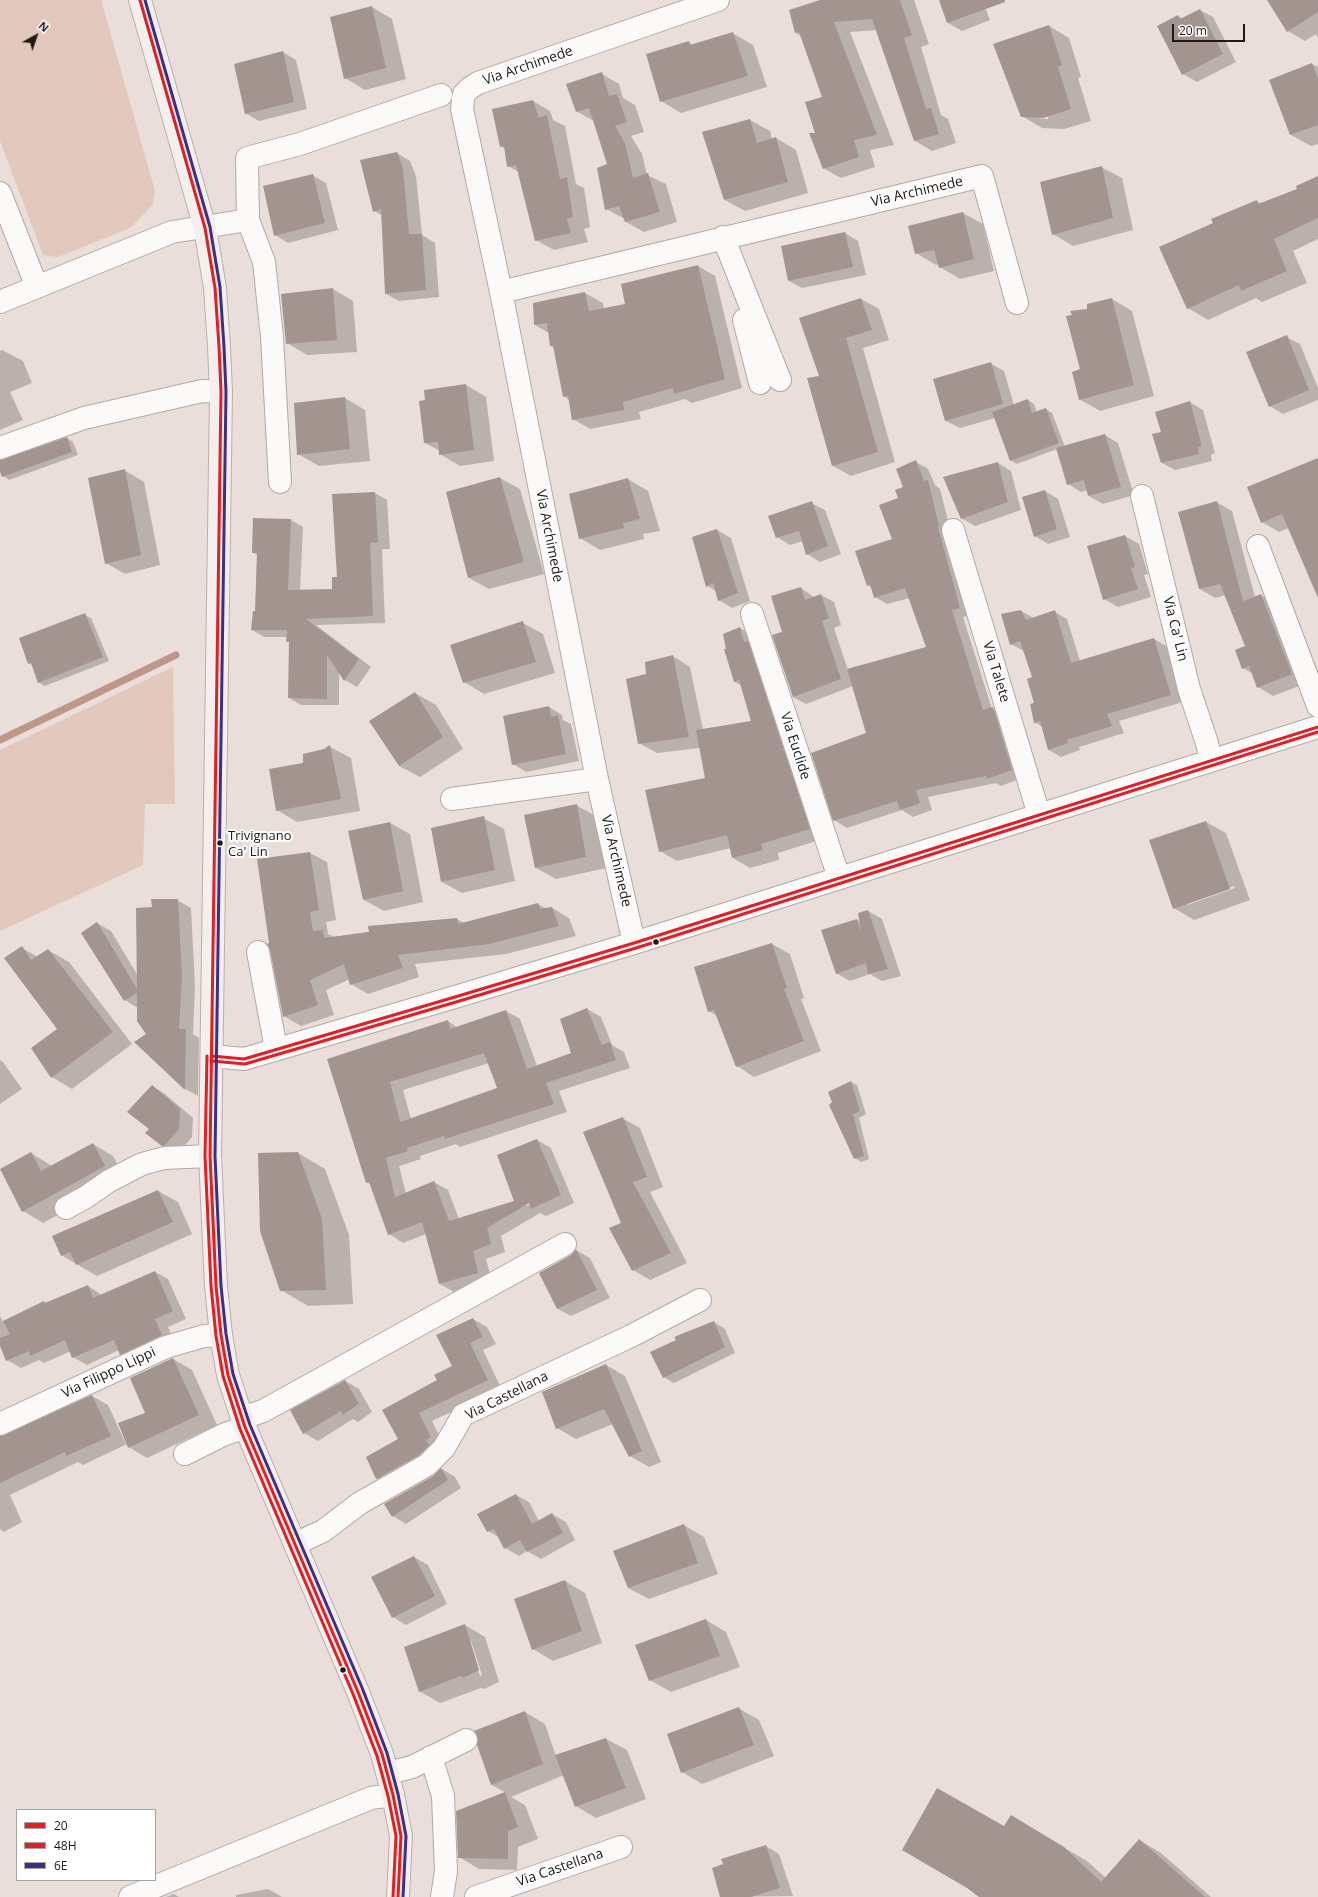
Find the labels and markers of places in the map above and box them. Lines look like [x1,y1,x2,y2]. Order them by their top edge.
place label: Trivignano Ca' Lin [228,828,292,859]
marker: Trivignano Ca' Lin [215,838,225,848]
unlabelled marker [651,937,661,947]
unlabelled marker [338,1665,348,1675]

